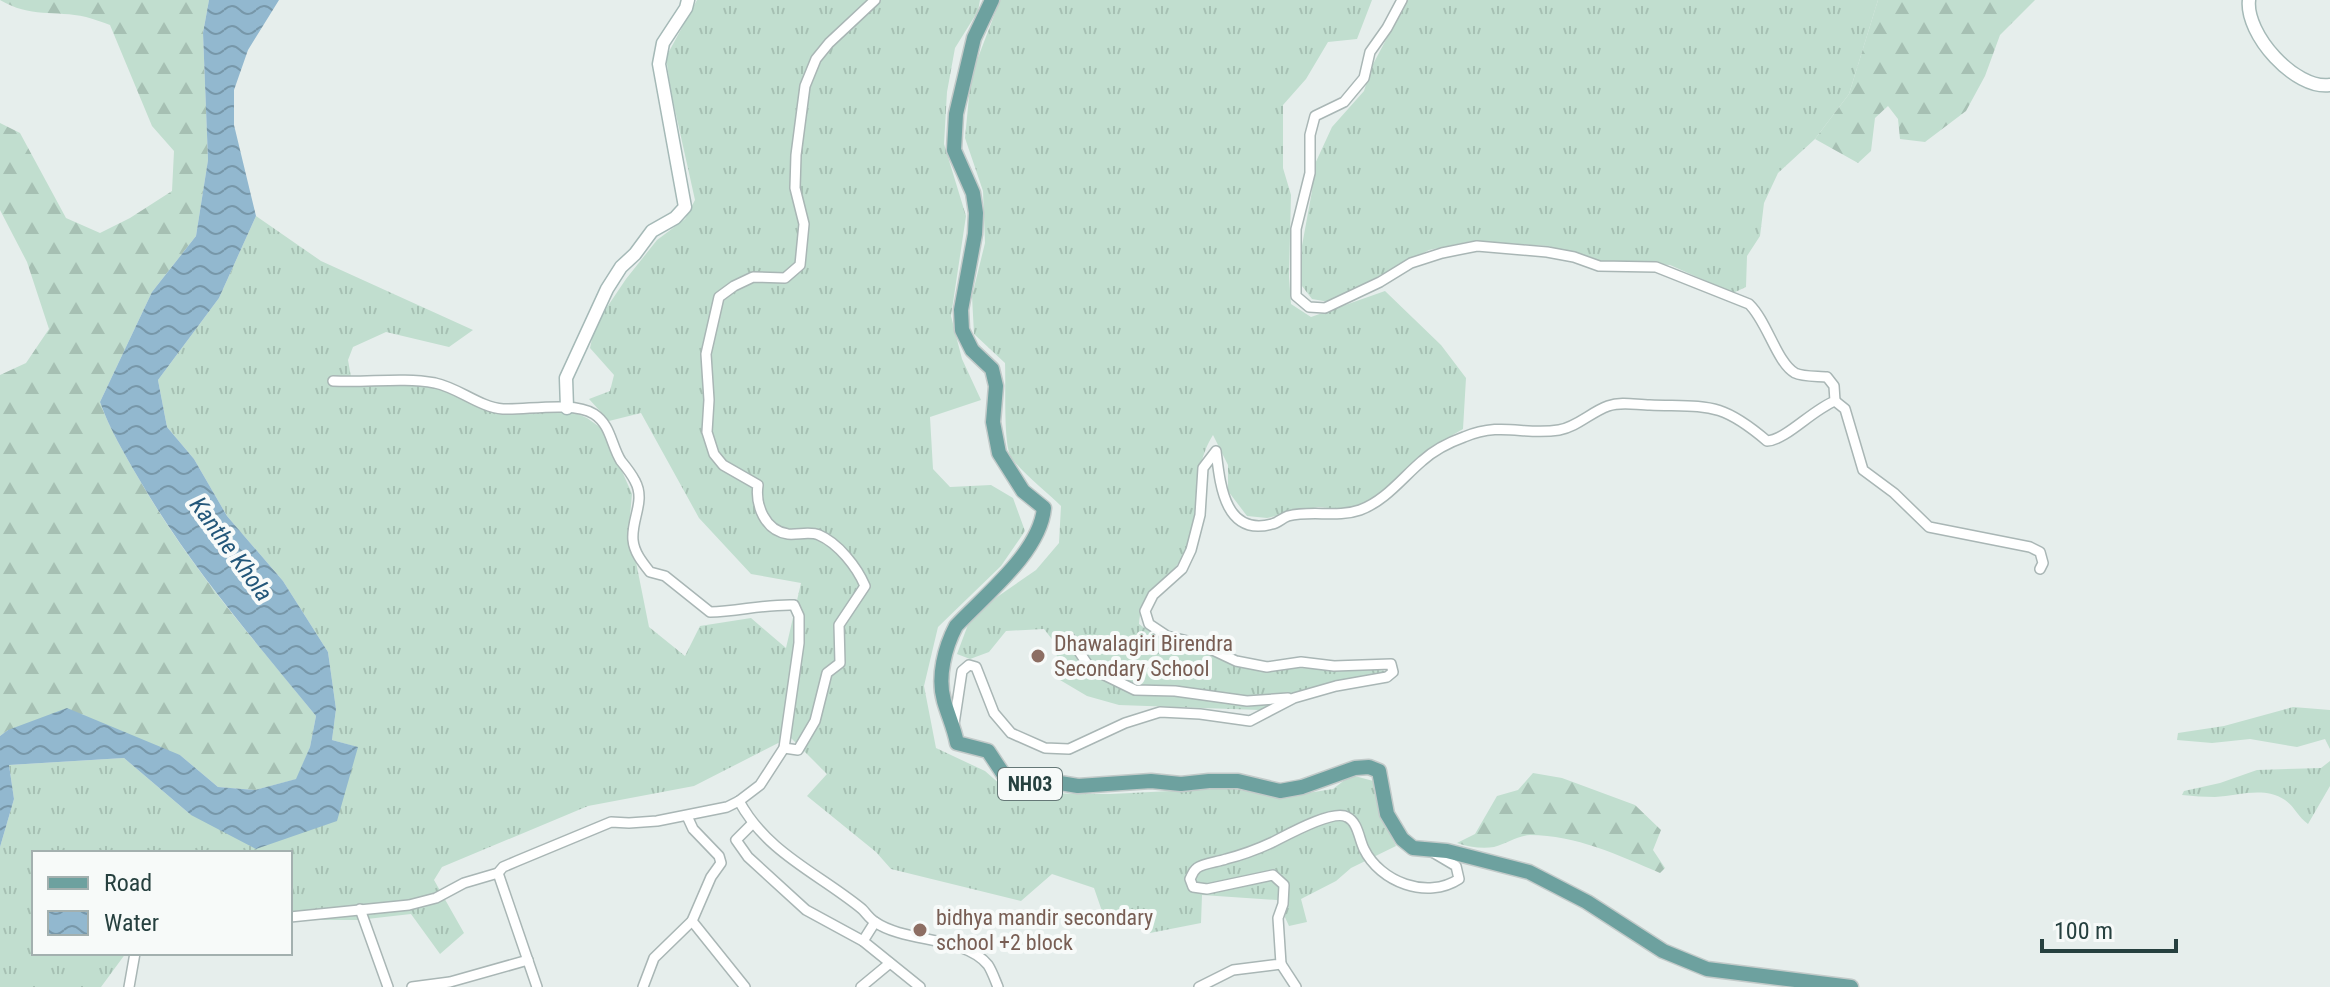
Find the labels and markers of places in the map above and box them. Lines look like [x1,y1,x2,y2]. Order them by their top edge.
place label: Dhawalagiri Birendra Secondary School [1054,631,1233,681]
marker: Dhawalagiri Birendra Secondary School [1029,647,1047,665]
place label: bidhya mandir secondary school +2 block [936,905,1153,955]
marker: bidhya mandir secondary school +2 block [911,921,929,939]

